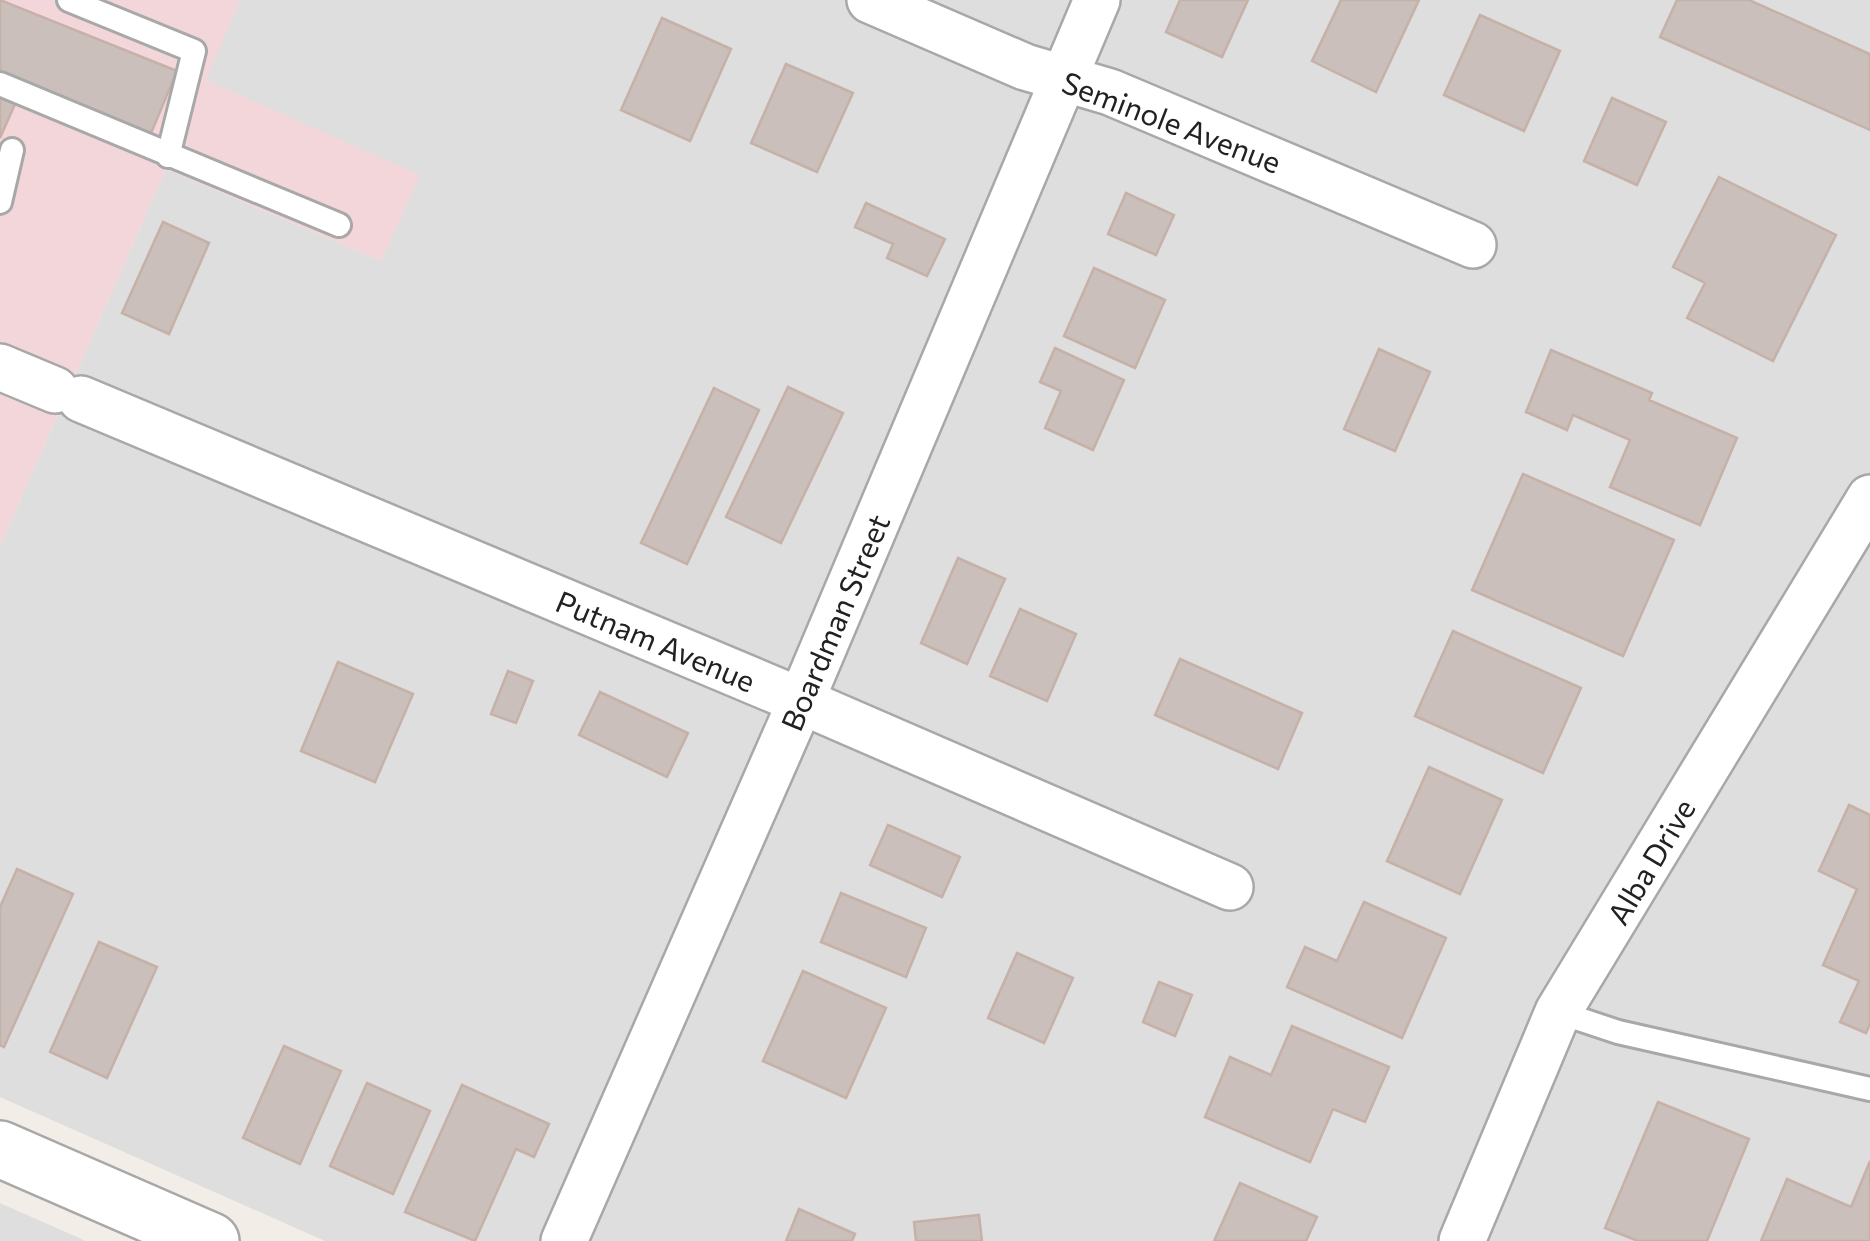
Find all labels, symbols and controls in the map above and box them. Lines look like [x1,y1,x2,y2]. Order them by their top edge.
street label: Seminole Avenue [1057,62,1287,180]
street label: Boardman Street [772,508,896,736]
street label: Putnam Avenue [551,581,761,699]
street label: Alba Drive [1598,791,1702,931]

